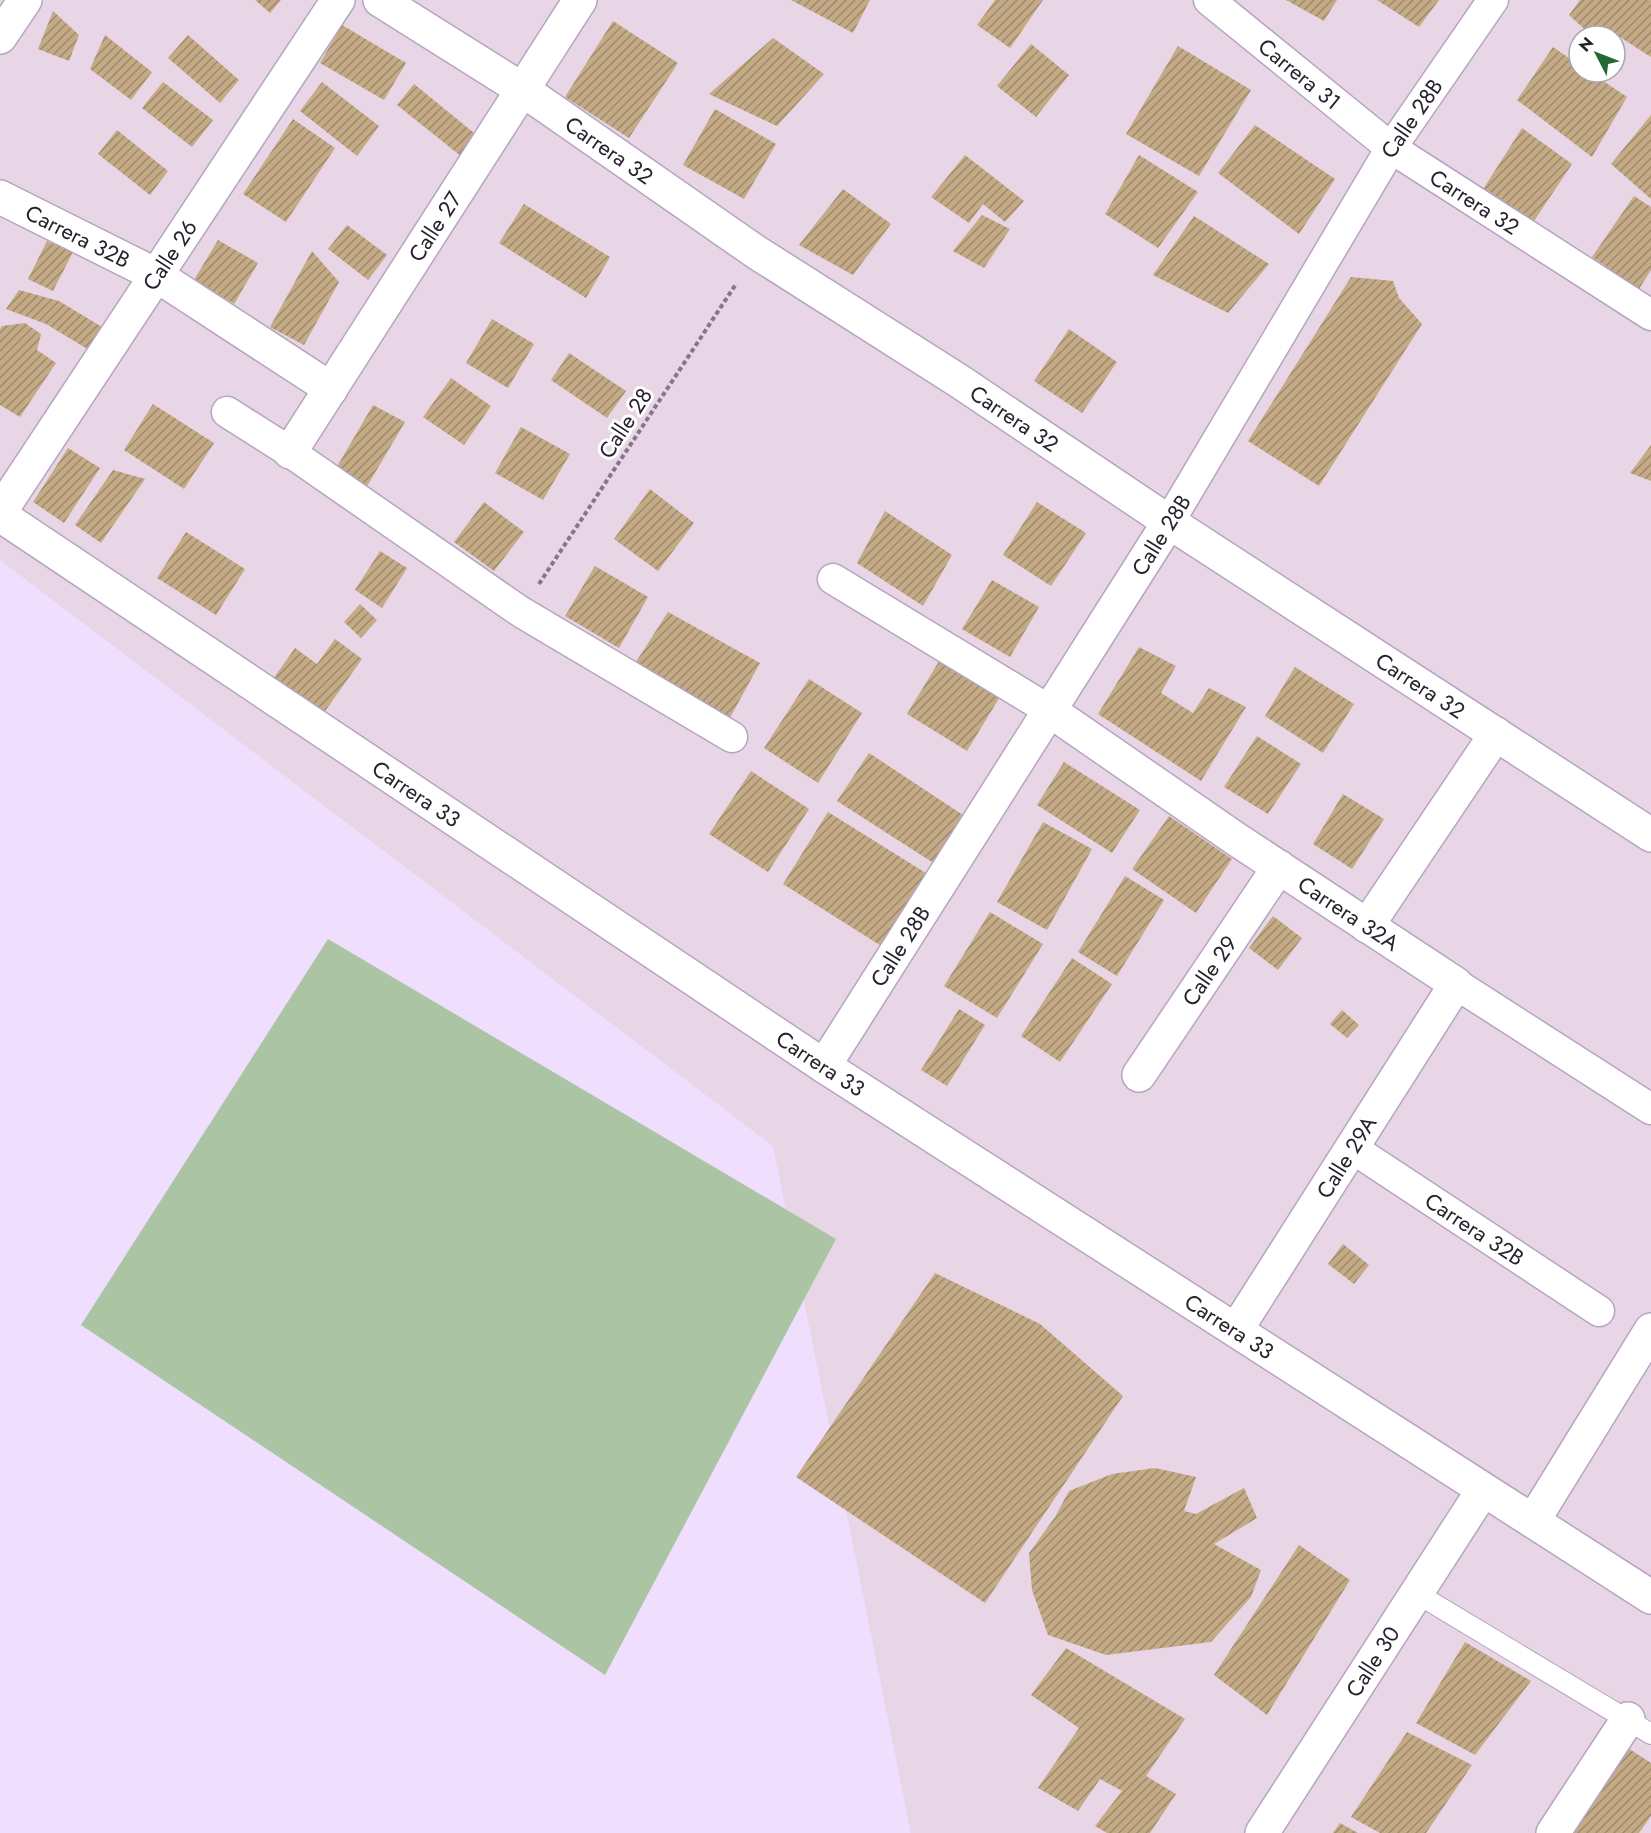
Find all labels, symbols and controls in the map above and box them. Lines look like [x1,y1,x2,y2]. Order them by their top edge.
north arrow [1567,24,1627,84]
street label: Carrera 31 [1251,30,1348,117]
text: N [1573,32,1599,57]
street label: Calle 28B [1373,72,1450,164]
street label: Carrera 32 [559,108,660,192]
street label: Carrera 32 [1423,161,1526,243]
street label: Calle 27 [400,185,469,268]
street label: Carrera 32B [20,196,136,276]
street label: Calle 26 [135,213,205,297]
street label: Carrera 32 [964,377,1065,460]
street label: Calle 28 [590,381,660,465]
street label: Calle 28B [1123,488,1199,582]
street label: Carrera 32 [1369,644,1472,726]
street label: Carrera 33 [366,752,467,835]
street label: Carrera 32A [1292,868,1406,959]
street label: Calle 28B [862,899,938,993]
street label: Calle 29 [1174,929,1245,1012]
street label: Carrera 33 [770,1022,871,1104]
street label: Calle 29A [1308,1109,1384,1204]
street label: Carrera 32B [1419,1184,1531,1274]
street label: Carrera 33 [1178,1286,1280,1367]
street label: Calle 30 [1338,1620,1407,1703]

